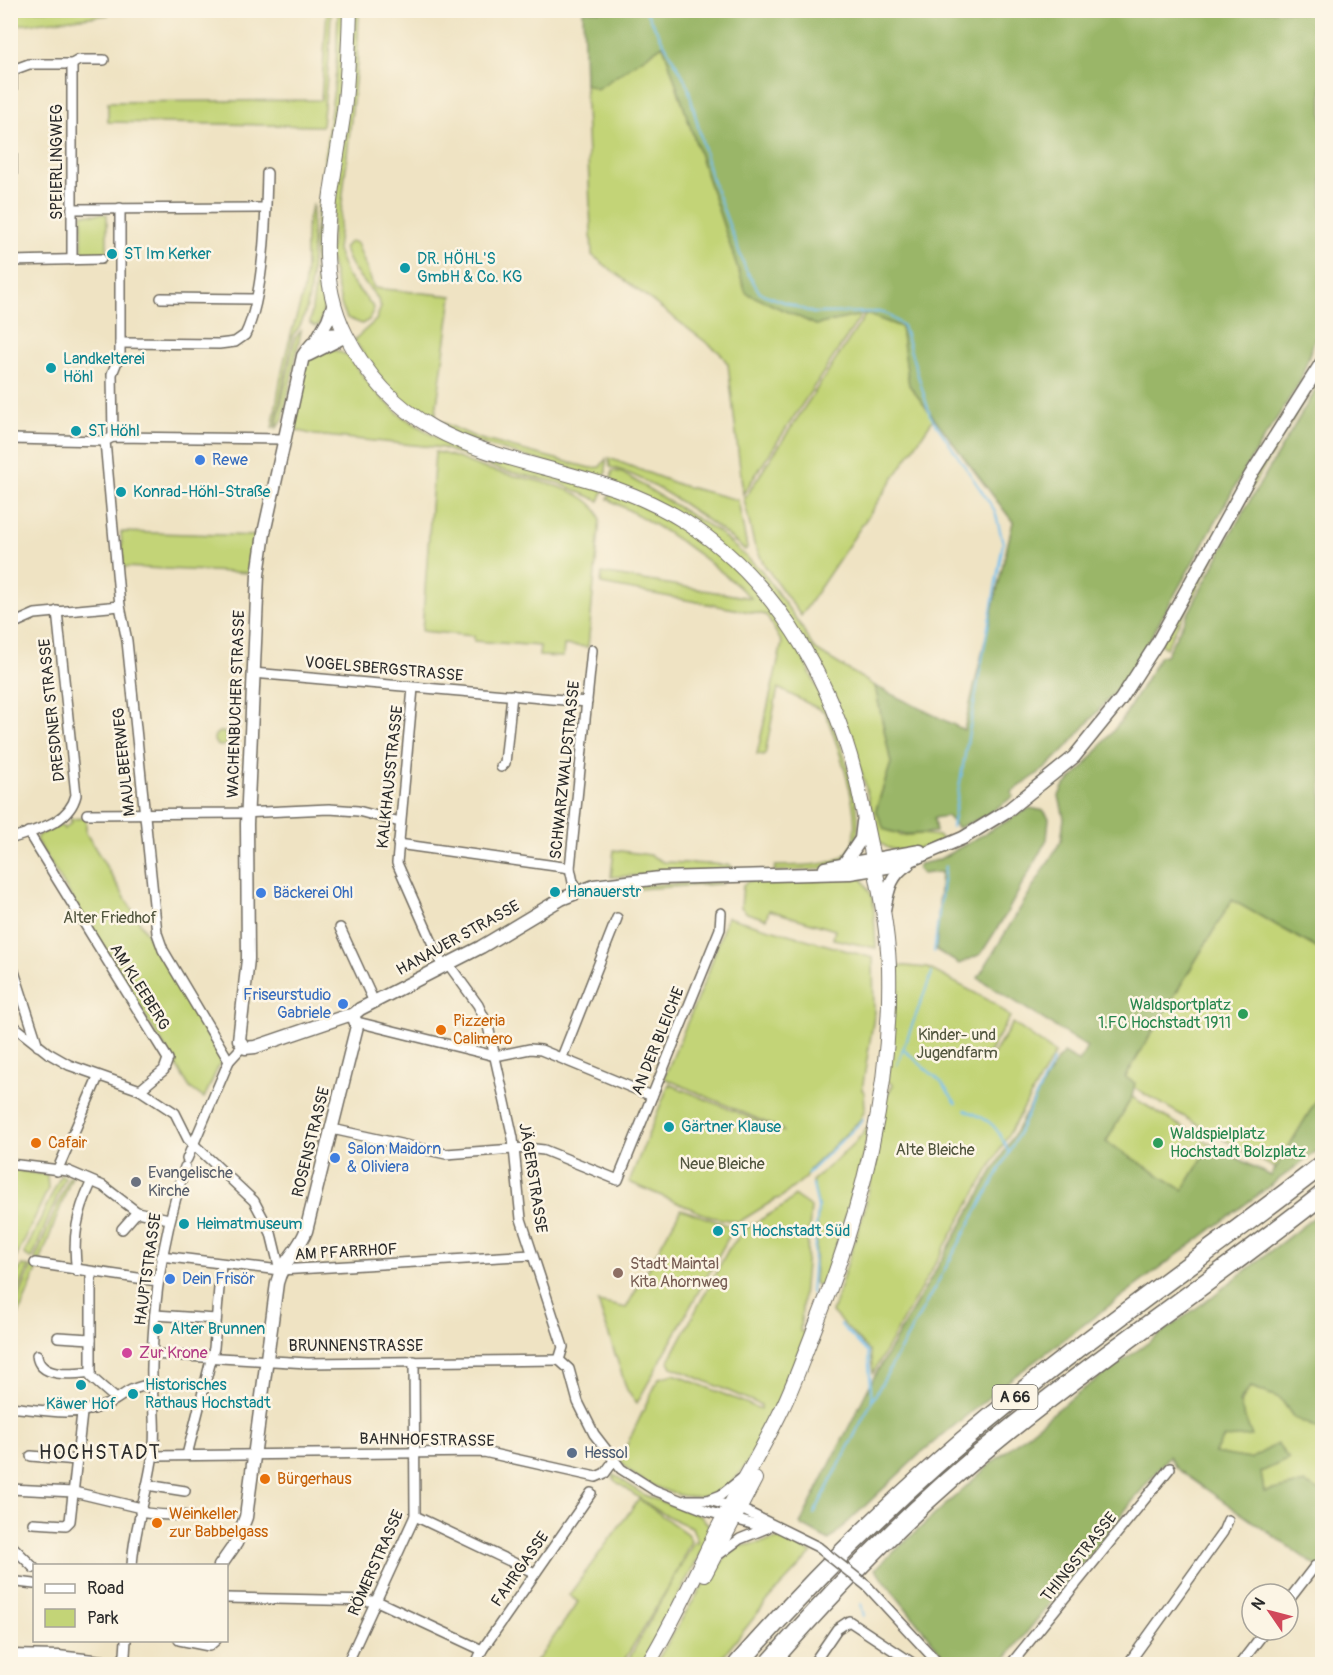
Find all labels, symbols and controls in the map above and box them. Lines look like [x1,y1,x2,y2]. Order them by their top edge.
street label: SPEIERLINGWEG [47,104,67,220]
place label: ST Im Kerker [124,244,212,264]
marker: ST Im Kerker [105,247,119,261]
place label: DR. HÖHL'S GmbH & Co. KG [417,249,522,287]
marker: DR. HÖHL'S GmbH & Co. KG [398,261,412,275]
place label: Landkelterei Höhl [63,349,145,387]
marker: Landkelterei Höhl [44,361,58,375]
place label: ST Höhl [88,421,140,441]
marker: ST Höhl [69,424,83,438]
place label: Rewe [212,450,248,470]
marker: Rewe [193,453,207,467]
place label: Konrad-Höhl-Straße [133,482,271,502]
marker: Konrad-Höhl-Straße [114,485,128,499]
street label: WACHENBUCHER STRASSE [223,610,249,798]
street label: DRESDNER STRASSE [35,638,69,782]
street label: VOGELSBERGSTRASSE [304,652,464,686]
street label: SCHWARZWALDSTRASSE [546,680,584,860]
street label: KALKHAUSSTRASSE [373,704,407,850]
street label: MAULBEERWEG [108,707,140,817]
place label: Hanauerstr [567,882,642,902]
place label: Bäckerei Ohl [273,883,353,903]
marker: Hanauerstr [548,885,562,899]
marker: Bäckerei Ohl [254,886,268,900]
street label: HANAUER STRASSE [393,896,523,980]
park label: Alter Friedhof [63,908,158,928]
street label: AM KLEEBERG [106,940,174,1034]
street label: AN DER BLEICHE [627,984,689,1098]
place label: Friseurstudio Gabriele [243,985,331,1023]
place label: Waldsportplatz 1.FC Hochstadt 1911 [1098,995,1231,1033]
marker: Friseurstudio Gabriele [336,997,350,1011]
marker: Waldsportplatz 1.FC Hochstadt 1911 [1236,1007,1250,1021]
place label: Pizzeria Calimero [453,1011,513,1049]
marker: Pizzeria Calimero [434,1023,448,1037]
park label: Kinder- und Jugendfarm [916,1025,998,1063]
street label: ROSENSTRASSE [288,1085,334,1199]
place label: Gärtner Klause [681,1117,781,1137]
marker: Gärtner Klause [662,1120,676,1134]
street label: JÄGERSTRASSE [514,1121,552,1235]
place label: Waldspielplatz Hochstadt Bolzplatz [1170,1124,1306,1162]
place label: Cafair [48,1133,87,1153]
marker: Cafair [29,1136,43,1150]
marker: Waldspielplatz Hochstadt Bolzplatz [1151,1136,1165,1150]
place label: Salon Maidorn & Oliviera [347,1139,441,1177]
park label: Alte Bleiche [895,1140,975,1160]
marker: Salon Maidorn & Oliviera [328,1151,342,1165]
park label: Neue Bleiche [679,1154,765,1174]
place label: Evangelische Kirche [148,1163,233,1201]
marker: Evangelische Kirche [129,1175,143,1189]
street label: HAUPTSTRASSE [130,1211,166,1327]
place label: Heimatmuseum [196,1214,303,1234]
marker: Heimatmuseum [177,1217,191,1231]
place label: ST Hochstadt Süd [730,1221,850,1241]
marker: ST Hochstadt Süd [711,1224,725,1238]
street label: AM PFARRHOF [294,1239,398,1265]
place label: Stadt Maintal Kita Ahornweg [630,1254,728,1292]
marker: Stadt Maintal Kita Ahornweg [611,1266,625,1280]
place label: Dein Frisör [182,1269,255,1289]
marker: Dein Frisör [163,1272,177,1286]
place label: Alter Brunnen [170,1319,265,1339]
marker: Alter Brunnen [151,1322,165,1336]
street label: BRUNNENSTRASSE [289,1336,423,1356]
place label: Zur Krone [139,1343,208,1363]
marker: Zur Krone [120,1346,134,1360]
place label: Historisches Rathaus Hochstadt [145,1375,271,1413]
marker: Käwer Hof [74,1378,88,1392]
road number: A 66 [992,1385,1038,1409]
marker: Historisches Rathaus Hochstadt [126,1387,140,1401]
place label: Käwer Hof [46,1394,117,1414]
street label: BAHNHOFSTRASSE [359,1429,495,1451]
district label: HOCHSTADT [39,1440,161,1465]
place label: Hessol [584,1443,628,1463]
marker: Hessol [565,1446,579,1460]
place label: Bürgerhaus [277,1469,352,1489]
marker: Bürgerhaus [258,1472,272,1486]
place label: Weinkeller zur Babbelgass [169,1504,268,1542]
street label: RÖMERSTRASSE [344,1507,408,1619]
street label: THINGSTRASSE [1037,1508,1121,1606]
marker: Weinkeller zur Babbelgass [150,1516,164,1530]
street label: FAHRGASSE [487,1527,553,1611]
legend [33,1564,228,1642]
text: Road [87,1577,124,1600]
north arrow [1240,1582,1300,1642]
text: N [1247,1594,1270,1614]
text: Park [87,1607,119,1630]

